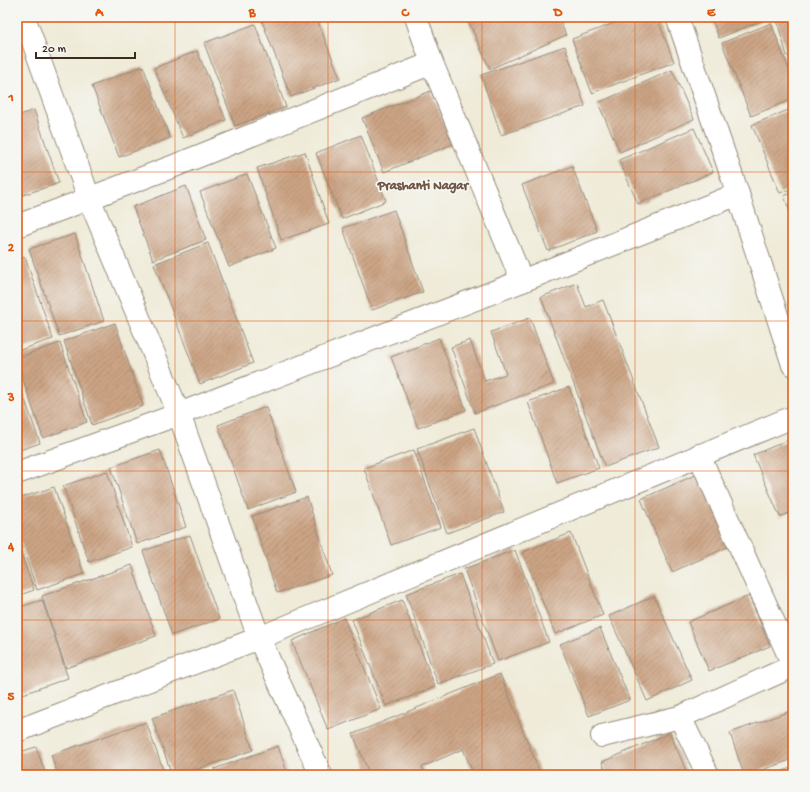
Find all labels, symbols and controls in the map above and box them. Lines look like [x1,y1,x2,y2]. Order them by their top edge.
text: A [94,6,104,21]
text: B [248,6,257,21]
text: C [400,6,410,21]
text: D [553,6,563,21]
text: E [707,6,716,21]
scale bar [36,34,135,60]
text: 20 m [42,43,67,57]
text: 1 [7,91,14,106]
district label: Prashanti Nagar [377,179,470,194]
text: 2 [8,241,15,256]
text: 3 [7,391,15,406]
text: 4 [7,540,15,555]
text: 5 [8,690,15,705]

